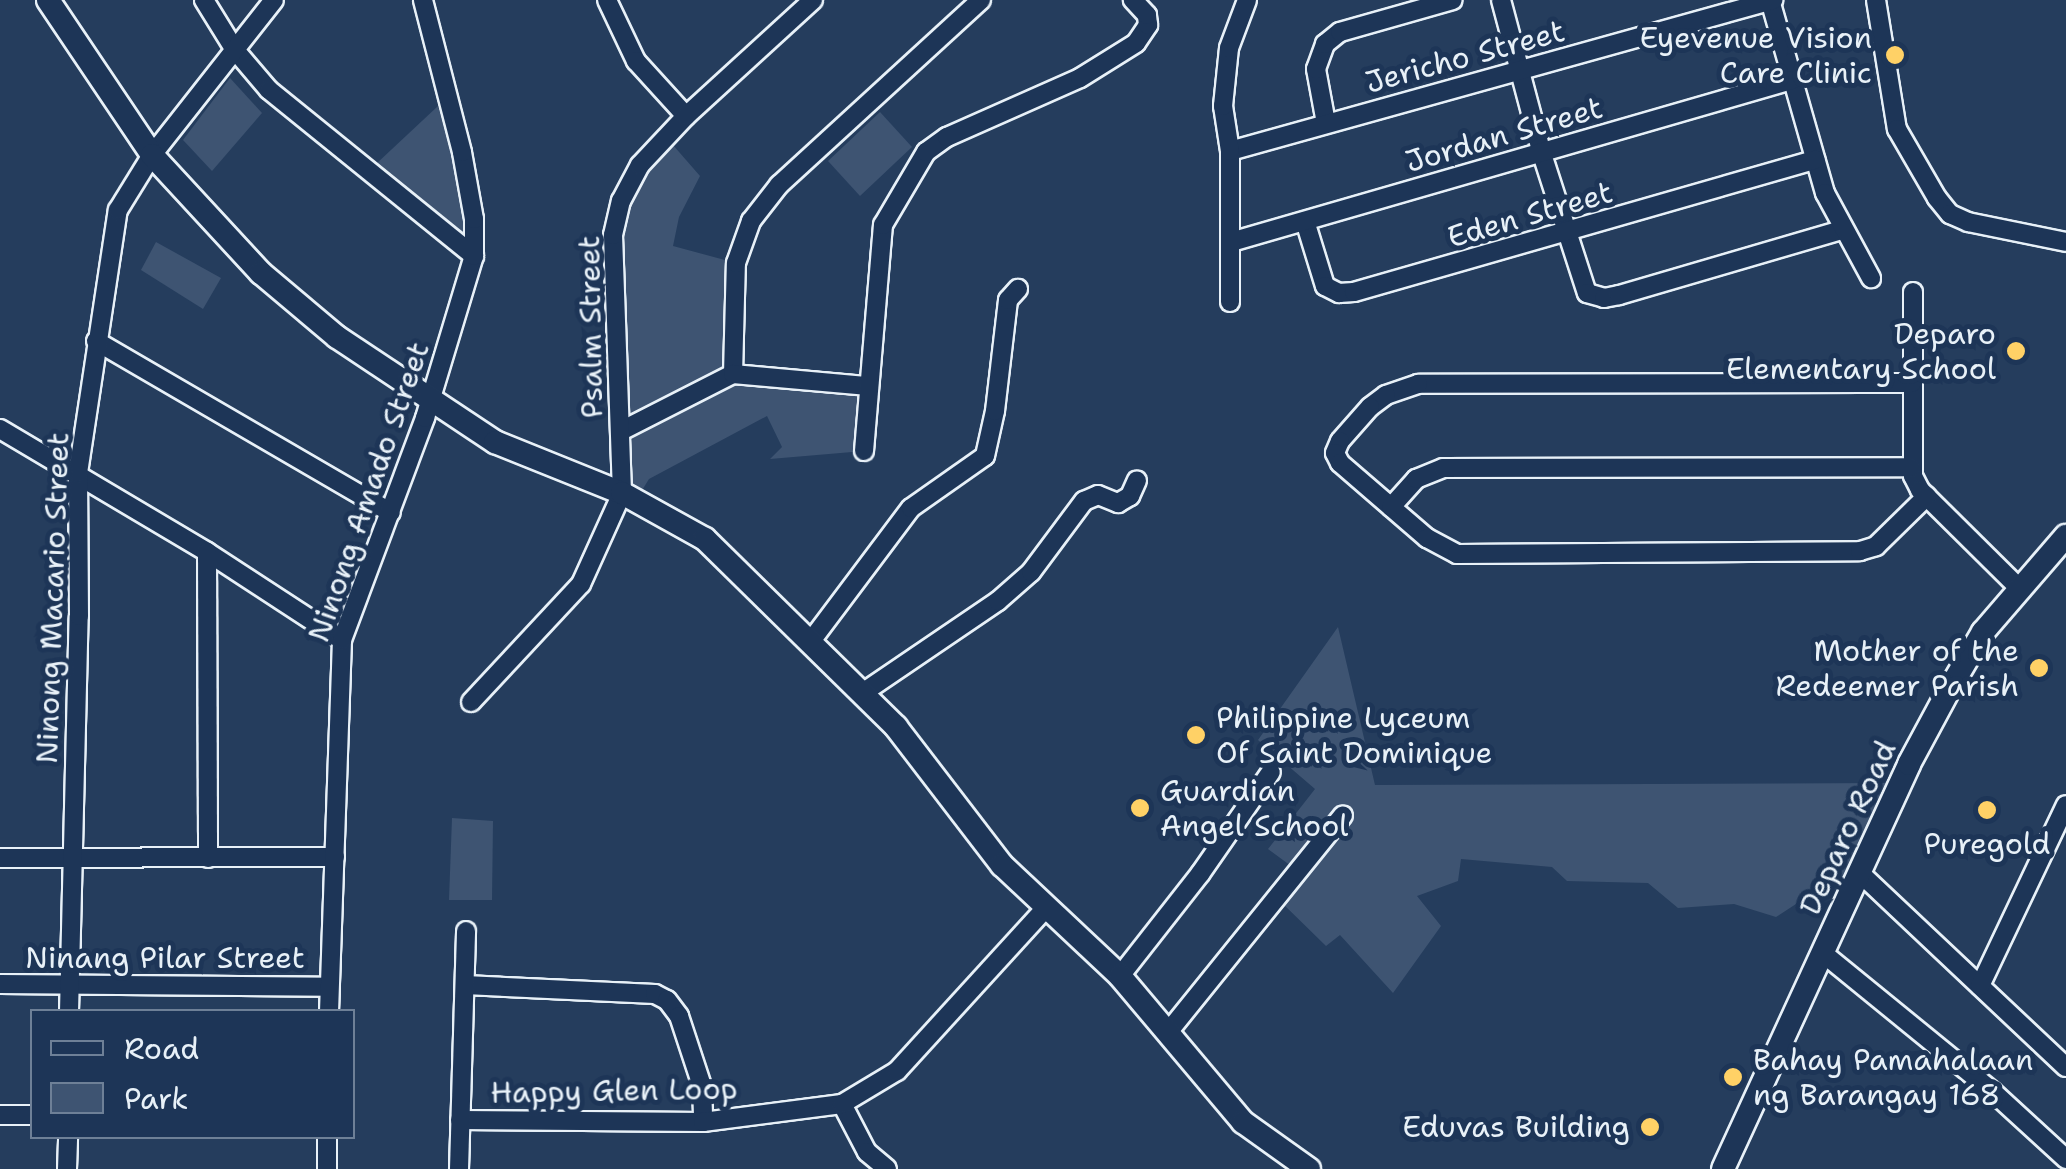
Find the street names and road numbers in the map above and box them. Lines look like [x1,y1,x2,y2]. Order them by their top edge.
street label: Jericho Street [1361,13,1569,101]
street label: Jordan Street [1401,90,1607,180]
street label: Eden Street [1443,174,1617,256]
street label: Psalm Street [571,235,611,419]
street label: Ninong Amado Street [301,337,437,647]
street label: Ninong Macario Street [29,432,77,764]
street label: Deparo Road [1792,735,1904,921]
street label: Ninang Pilar Street [25,940,305,976]
street label: Happy Glen Loop [490,1071,738,1111]

